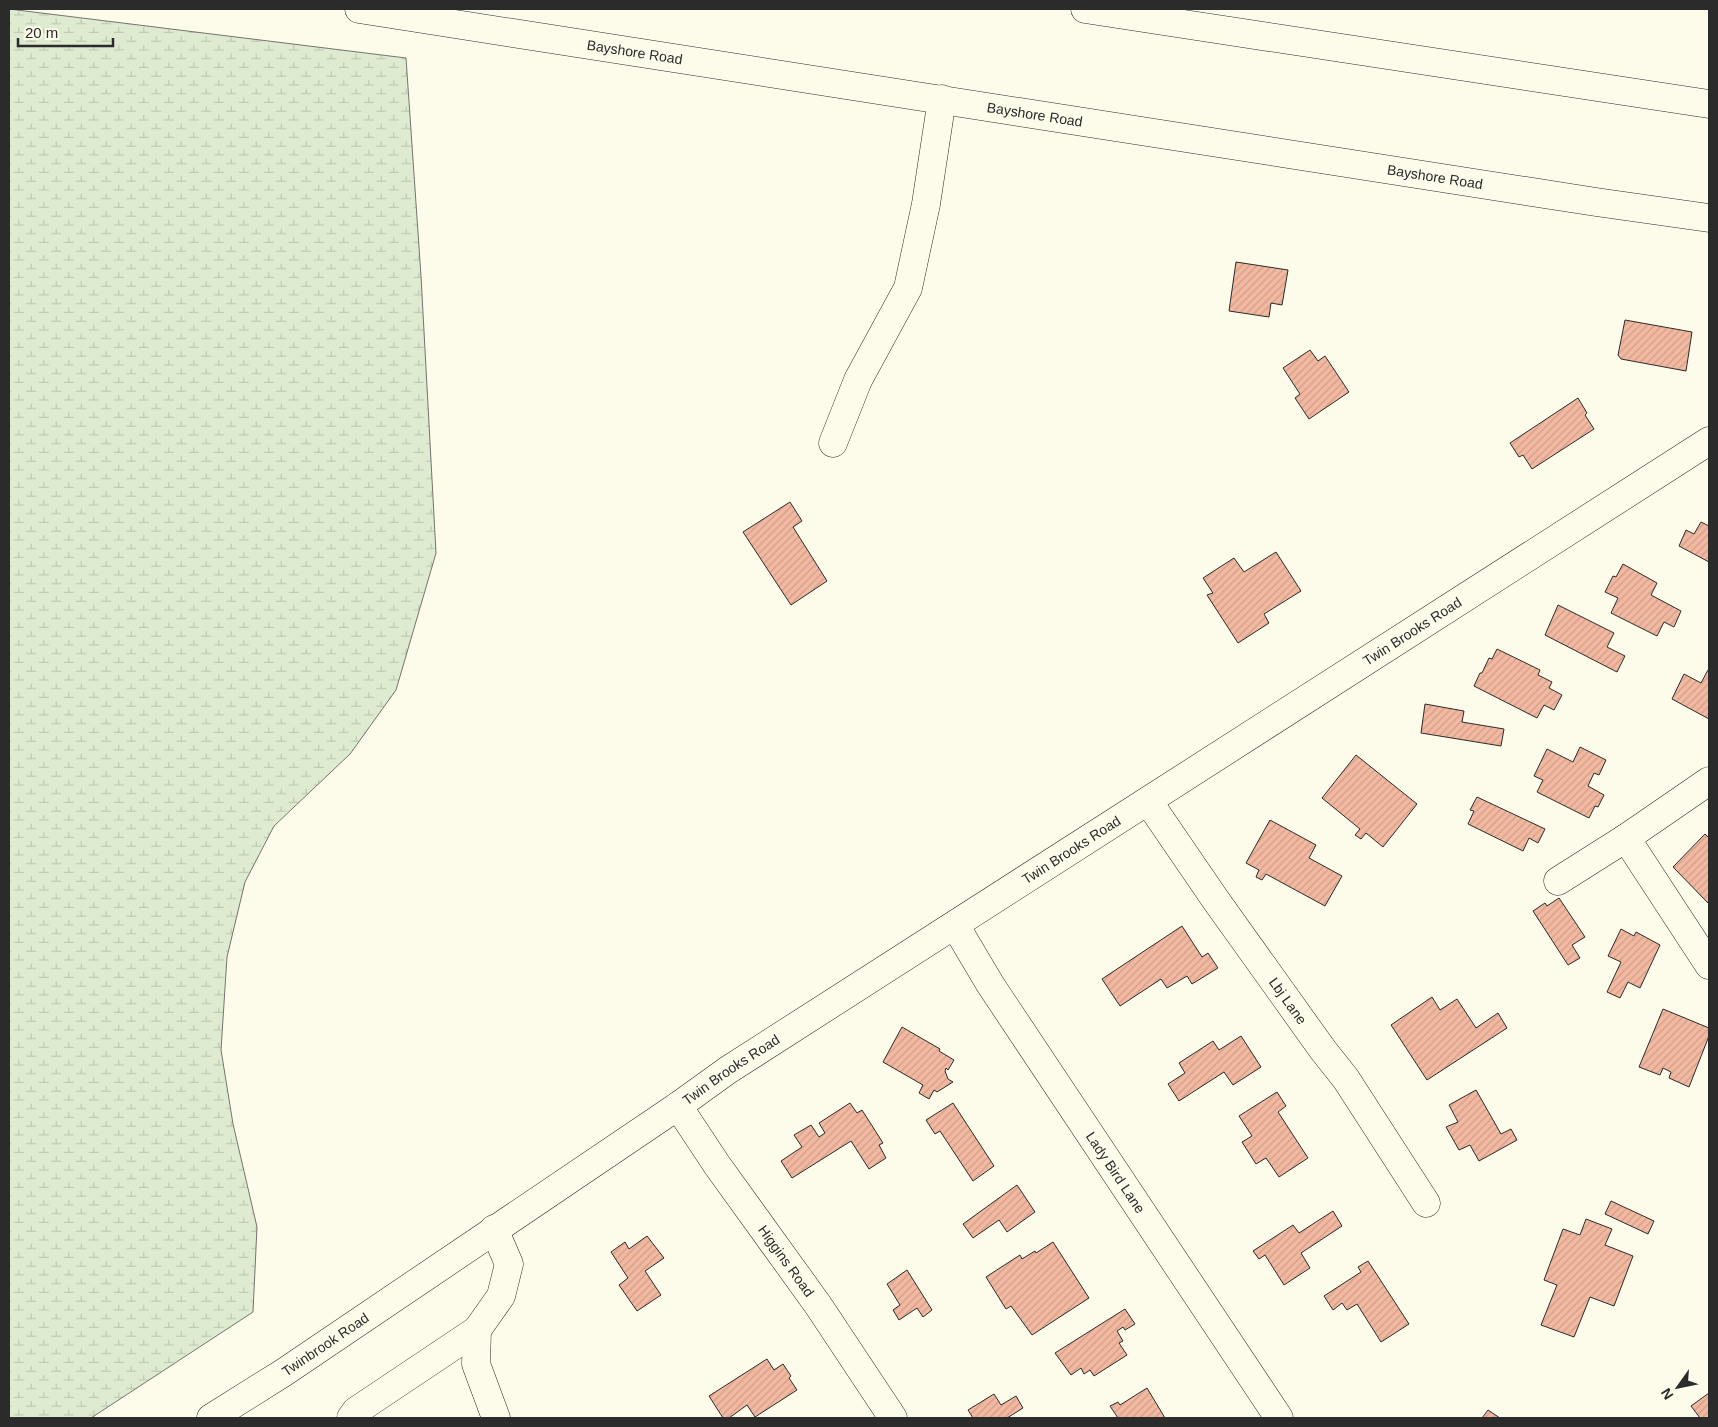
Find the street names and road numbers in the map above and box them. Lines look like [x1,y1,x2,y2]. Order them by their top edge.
street label: Bayshore Road [586,37,684,67]
street label: Bayshore Road [986,99,1084,130]
street label: Bayshore Road [1386,162,1484,192]
street label: Twin Brooks Road [1360,594,1464,669]
street label: Twin Brooks Road [1019,813,1123,887]
street label: Lbj Lane [1266,974,1310,1028]
street label: Twin Brooks Road [679,1031,782,1108]
street label: Lady Bird Lane [1083,1129,1148,1216]
street label: Higgins Road [755,1222,817,1300]
street label: Twinbrook Road [279,1309,372,1379]

